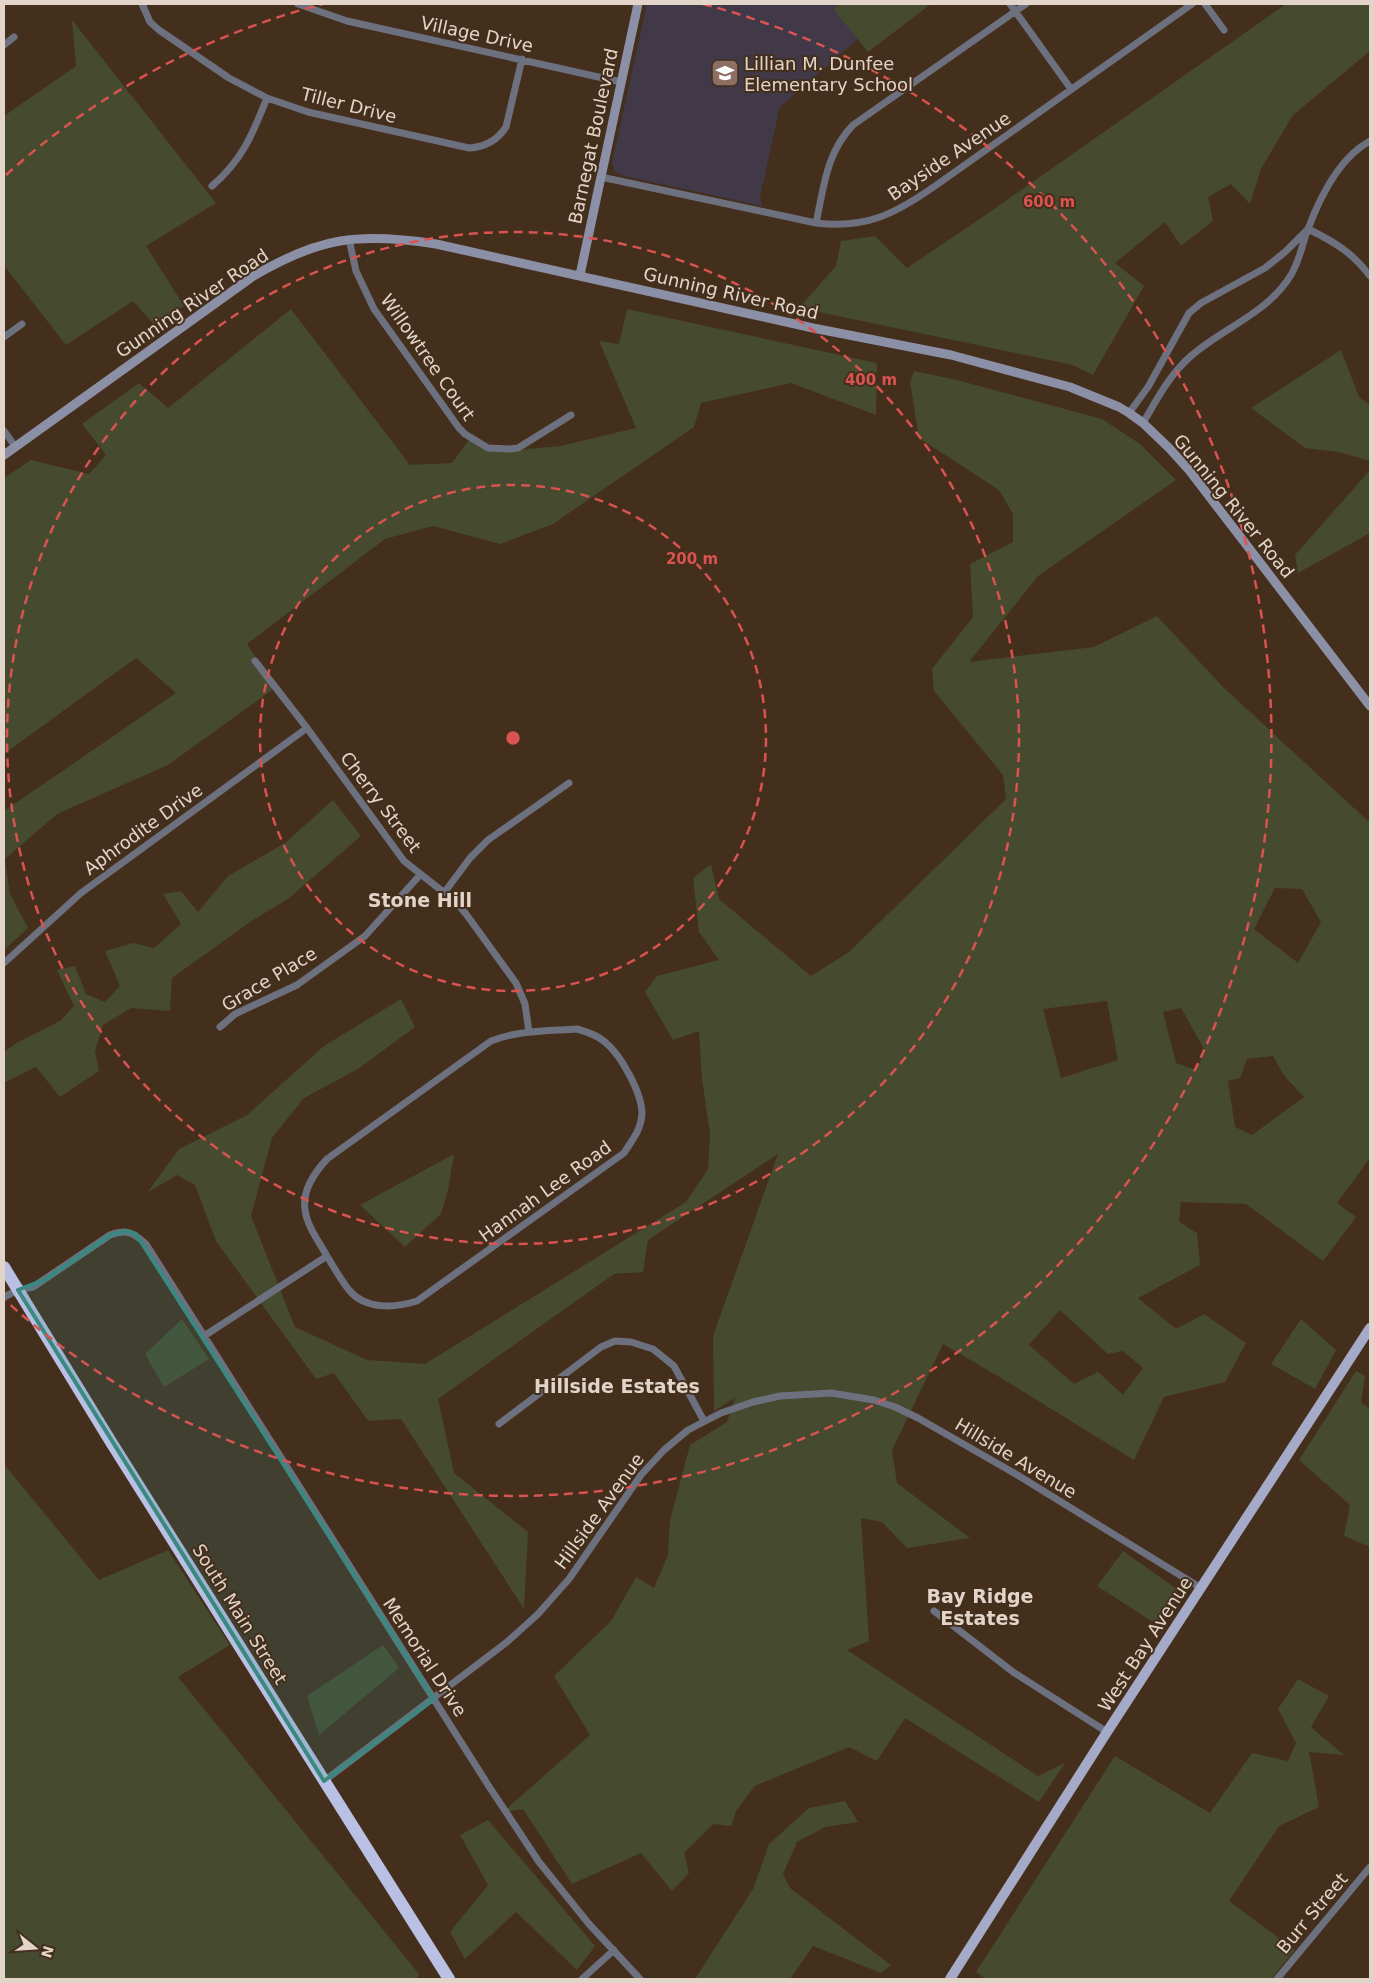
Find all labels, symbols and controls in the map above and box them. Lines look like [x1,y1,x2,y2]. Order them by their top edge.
street label: Village Drive [419,12,535,56]
street label: Barnegat Boulevard [564,46,622,226]
place label: Lillian M. Dunfee Elementary School [744,53,913,95]
school or university icon: Lillian M. Dunfee Elementary School [710,58,740,88]
street label: Tiller Drive [298,83,399,127]
street label: Bayside Avenue [884,107,1014,205]
text: 600 m [1023,193,1075,211]
street label: Gunning River Road [112,244,272,362]
street label: Gunning River Road [641,263,821,323]
street label: Willowtree Court [377,290,479,424]
text: 400 m [845,371,897,389]
street label: Gunning River Road [1169,430,1299,582]
text: 200 m [666,550,718,568]
centre of rings [504,729,522,747]
street label: Cherry Street [336,748,426,856]
street label: Aphrodite Drive [80,779,206,879]
district label: Stone Hill [368,889,472,911]
street label: Grace Place [218,942,320,1016]
street label: Hannah Lee Road [475,1136,615,1246]
district label: Hillside Estates [534,1375,700,1397]
street label: Hillside Avenue [951,1413,1081,1503]
street label: Hillside Avenue [550,1449,648,1573]
street label: South Main Street [188,1540,292,1688]
street label: West Bay Avenue [1094,1573,1196,1715]
district label: Bay Ridge Estates [927,1585,1033,1629]
street label: Memorial Drive [379,1594,471,1720]
street label: Burr Street [1272,1868,1352,1958]
north arrow [10,1923,60,1973]
text: N [38,1944,57,1960]

